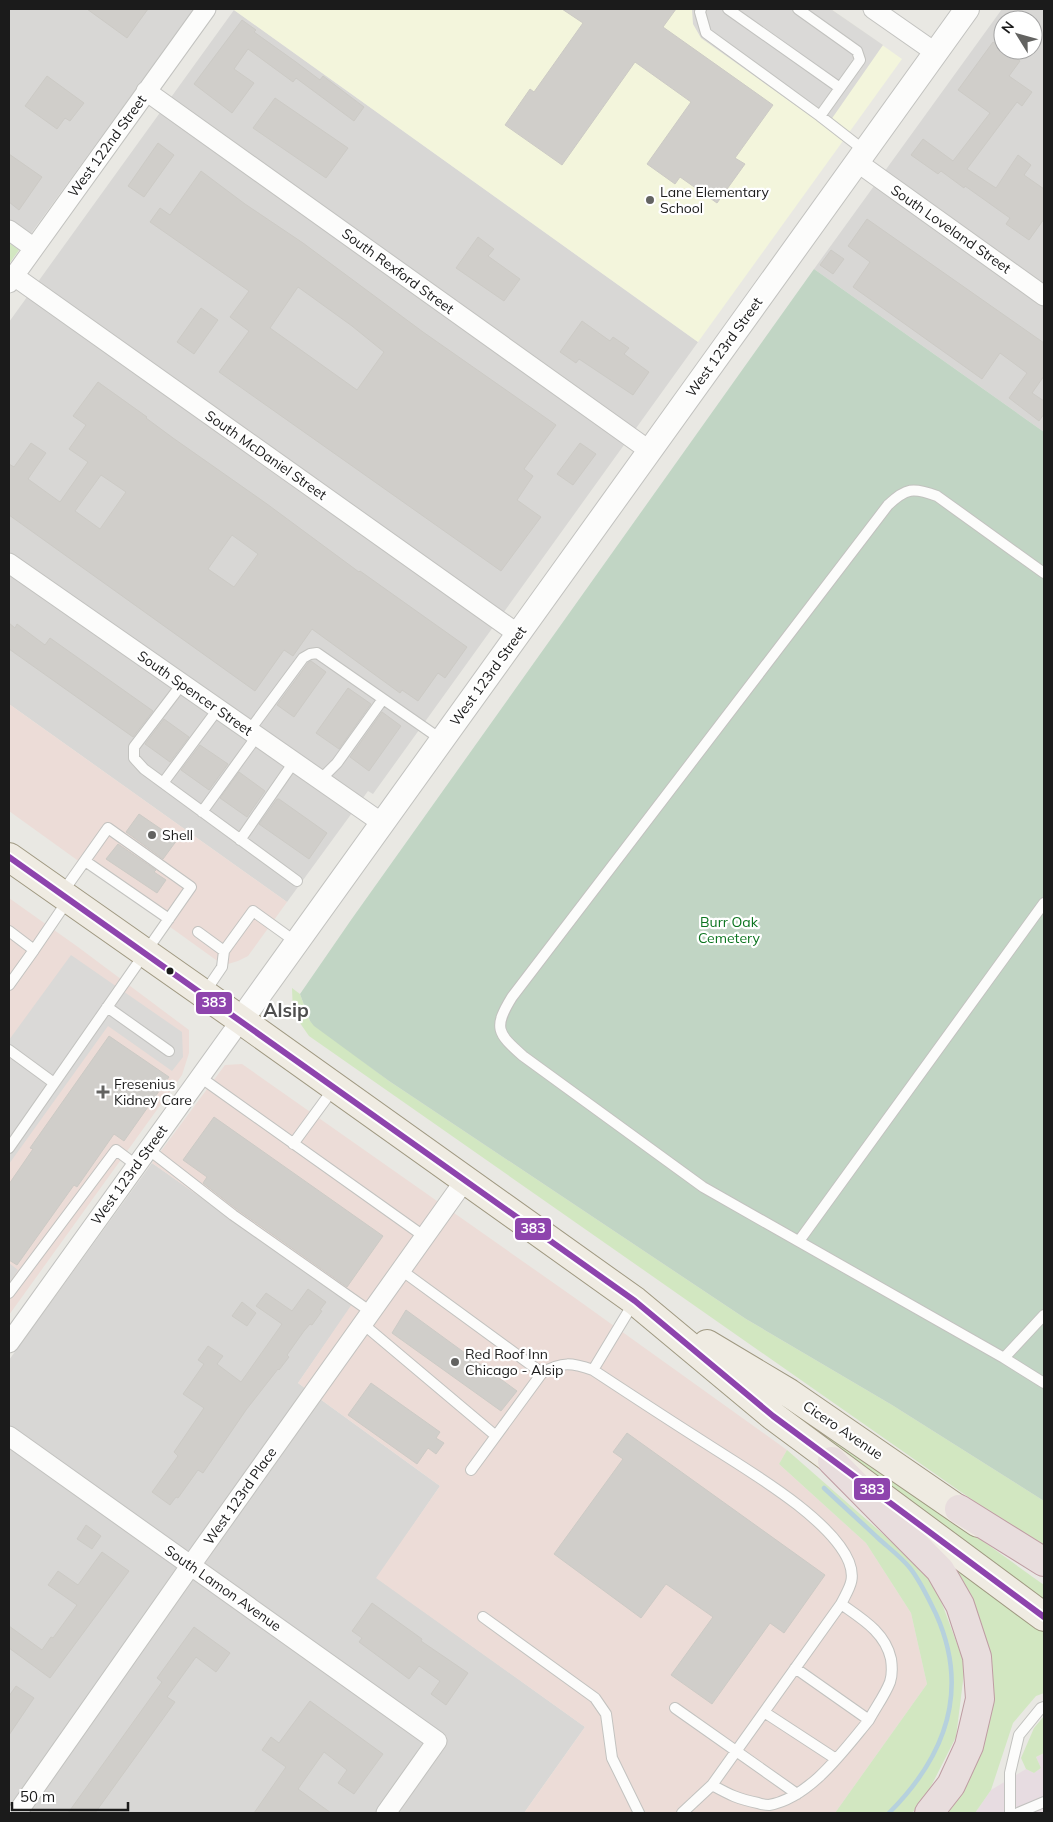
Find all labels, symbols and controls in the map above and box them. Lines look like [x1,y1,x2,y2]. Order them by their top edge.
north arrow [993,10,1043,60]
text: N [997,18,1018,37]
street label: West 122nd Street [64,91,150,201]
street label: South Loveland Street [887,181,1015,277]
place label: Lane Elementary School [660,183,770,217]
marker: Lane Elementary School [644,194,656,206]
street label: South Rexford Street [338,224,458,318]
street label: West 123rd Street [682,294,766,400]
street label: South McDaniel Street [202,406,330,504]
street label: West 123rd Street [446,623,530,729]
street label: South Spencer Street [134,647,256,740]
place label: Shell [162,826,193,844]
marker: Shell [146,829,158,841]
park label: Burr Oak Cemetery [698,913,761,947]
unlabelled marker [165,966,175,976]
line badge: 383 [195,991,233,1015]
text: 383 [201,993,227,1011]
district label: Alsip [263,998,309,1022]
place label: Fresenius Kidney Care [114,1075,192,1109]
marker: Fresenius Kidney Care [96,1085,110,1099]
street label: West 123rd Street [87,1122,171,1228]
line badge: 383 [514,1217,552,1241]
text: 383 [520,1219,546,1237]
place label: Red Roof Inn Chicago - Alsip [465,1345,563,1379]
marker: Red Roof Inn Chicago - Alsip [449,1356,461,1368]
street label: Cicero Avenue [800,1397,886,1463]
street label: West 123rd Place [200,1444,280,1548]
line badge: 383 [853,1477,891,1501]
text: 383 [859,1480,885,1498]
street label: South Lamon Avenue [161,1541,285,1635]
scale bar [12,1780,129,1812]
text: 50 m [20,1787,55,1806]

